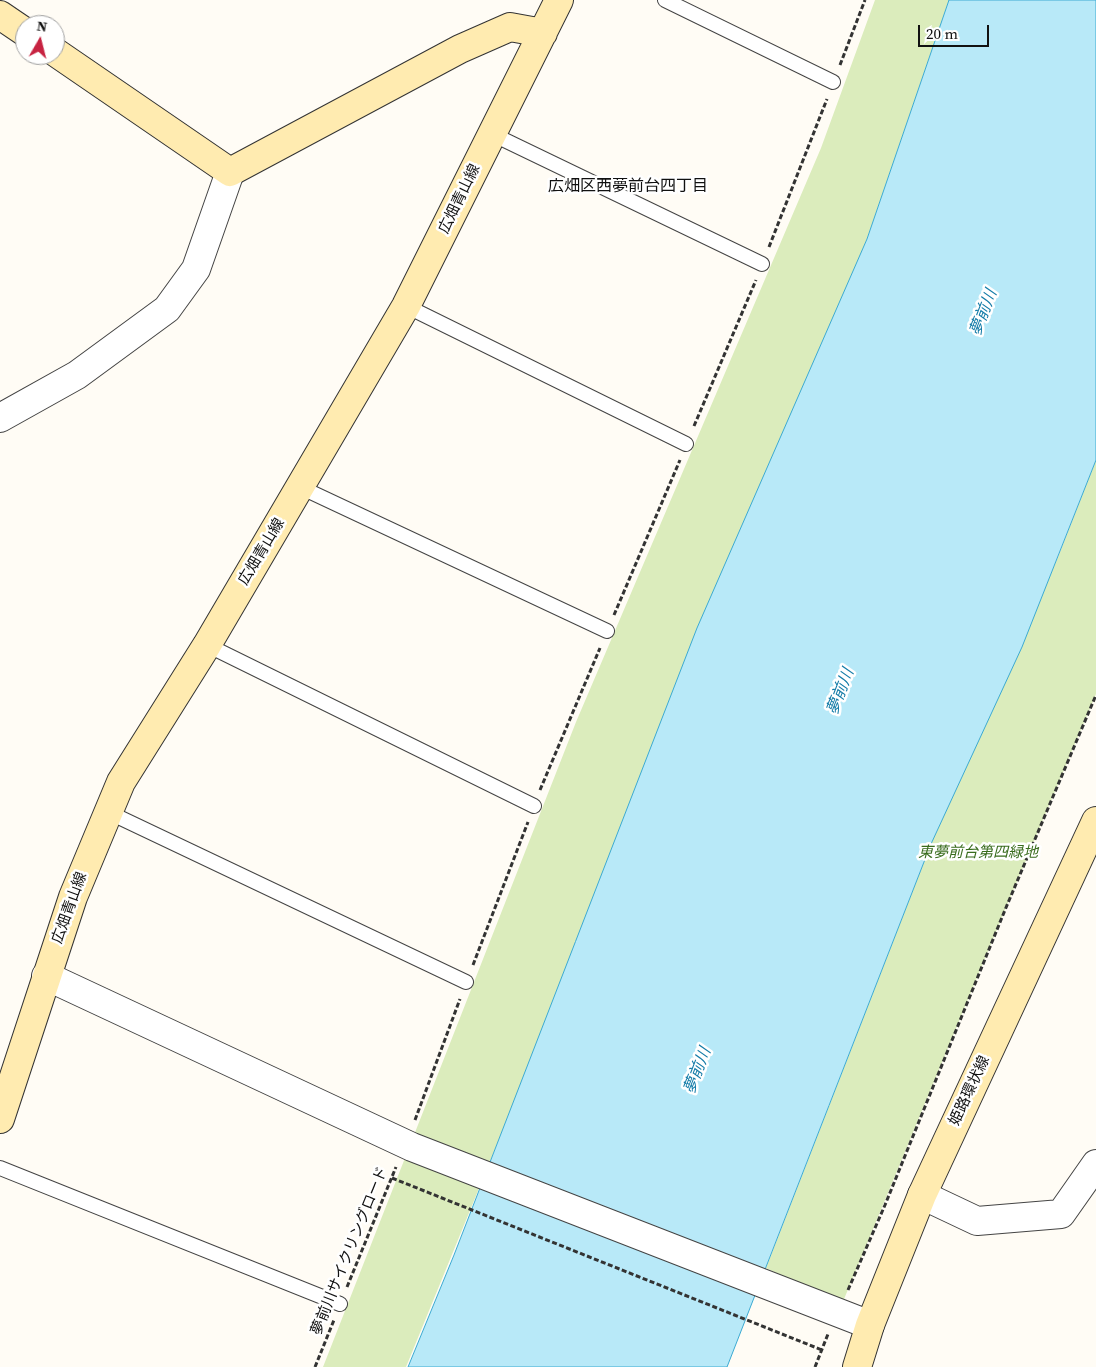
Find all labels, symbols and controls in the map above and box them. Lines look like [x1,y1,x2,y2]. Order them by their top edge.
north arrow [15,15,65,65]
scale bar [921,15,992,47]
text: N [35,16,48,37]
text: 20 m [926,23,958,44]
street label: 広畑青山線 [435,161,485,237]
district label: 広畑区西夢前台四丁目 [548,177,708,197]
water label: 夢前川 [966,287,1002,339]
street label: 広畑青山線 [235,515,289,589]
water label: 夢前川 [823,666,859,718]
park label: 東夢前台第四緑地 [918,844,1038,862]
street label: 広畑青山線 [49,870,91,946]
water label: 夢前川 [680,1045,716,1097]
street label: 姫路環状線 [946,1053,994,1129]
street label: 夢前川サイクリングロード [308,1164,392,1338]

